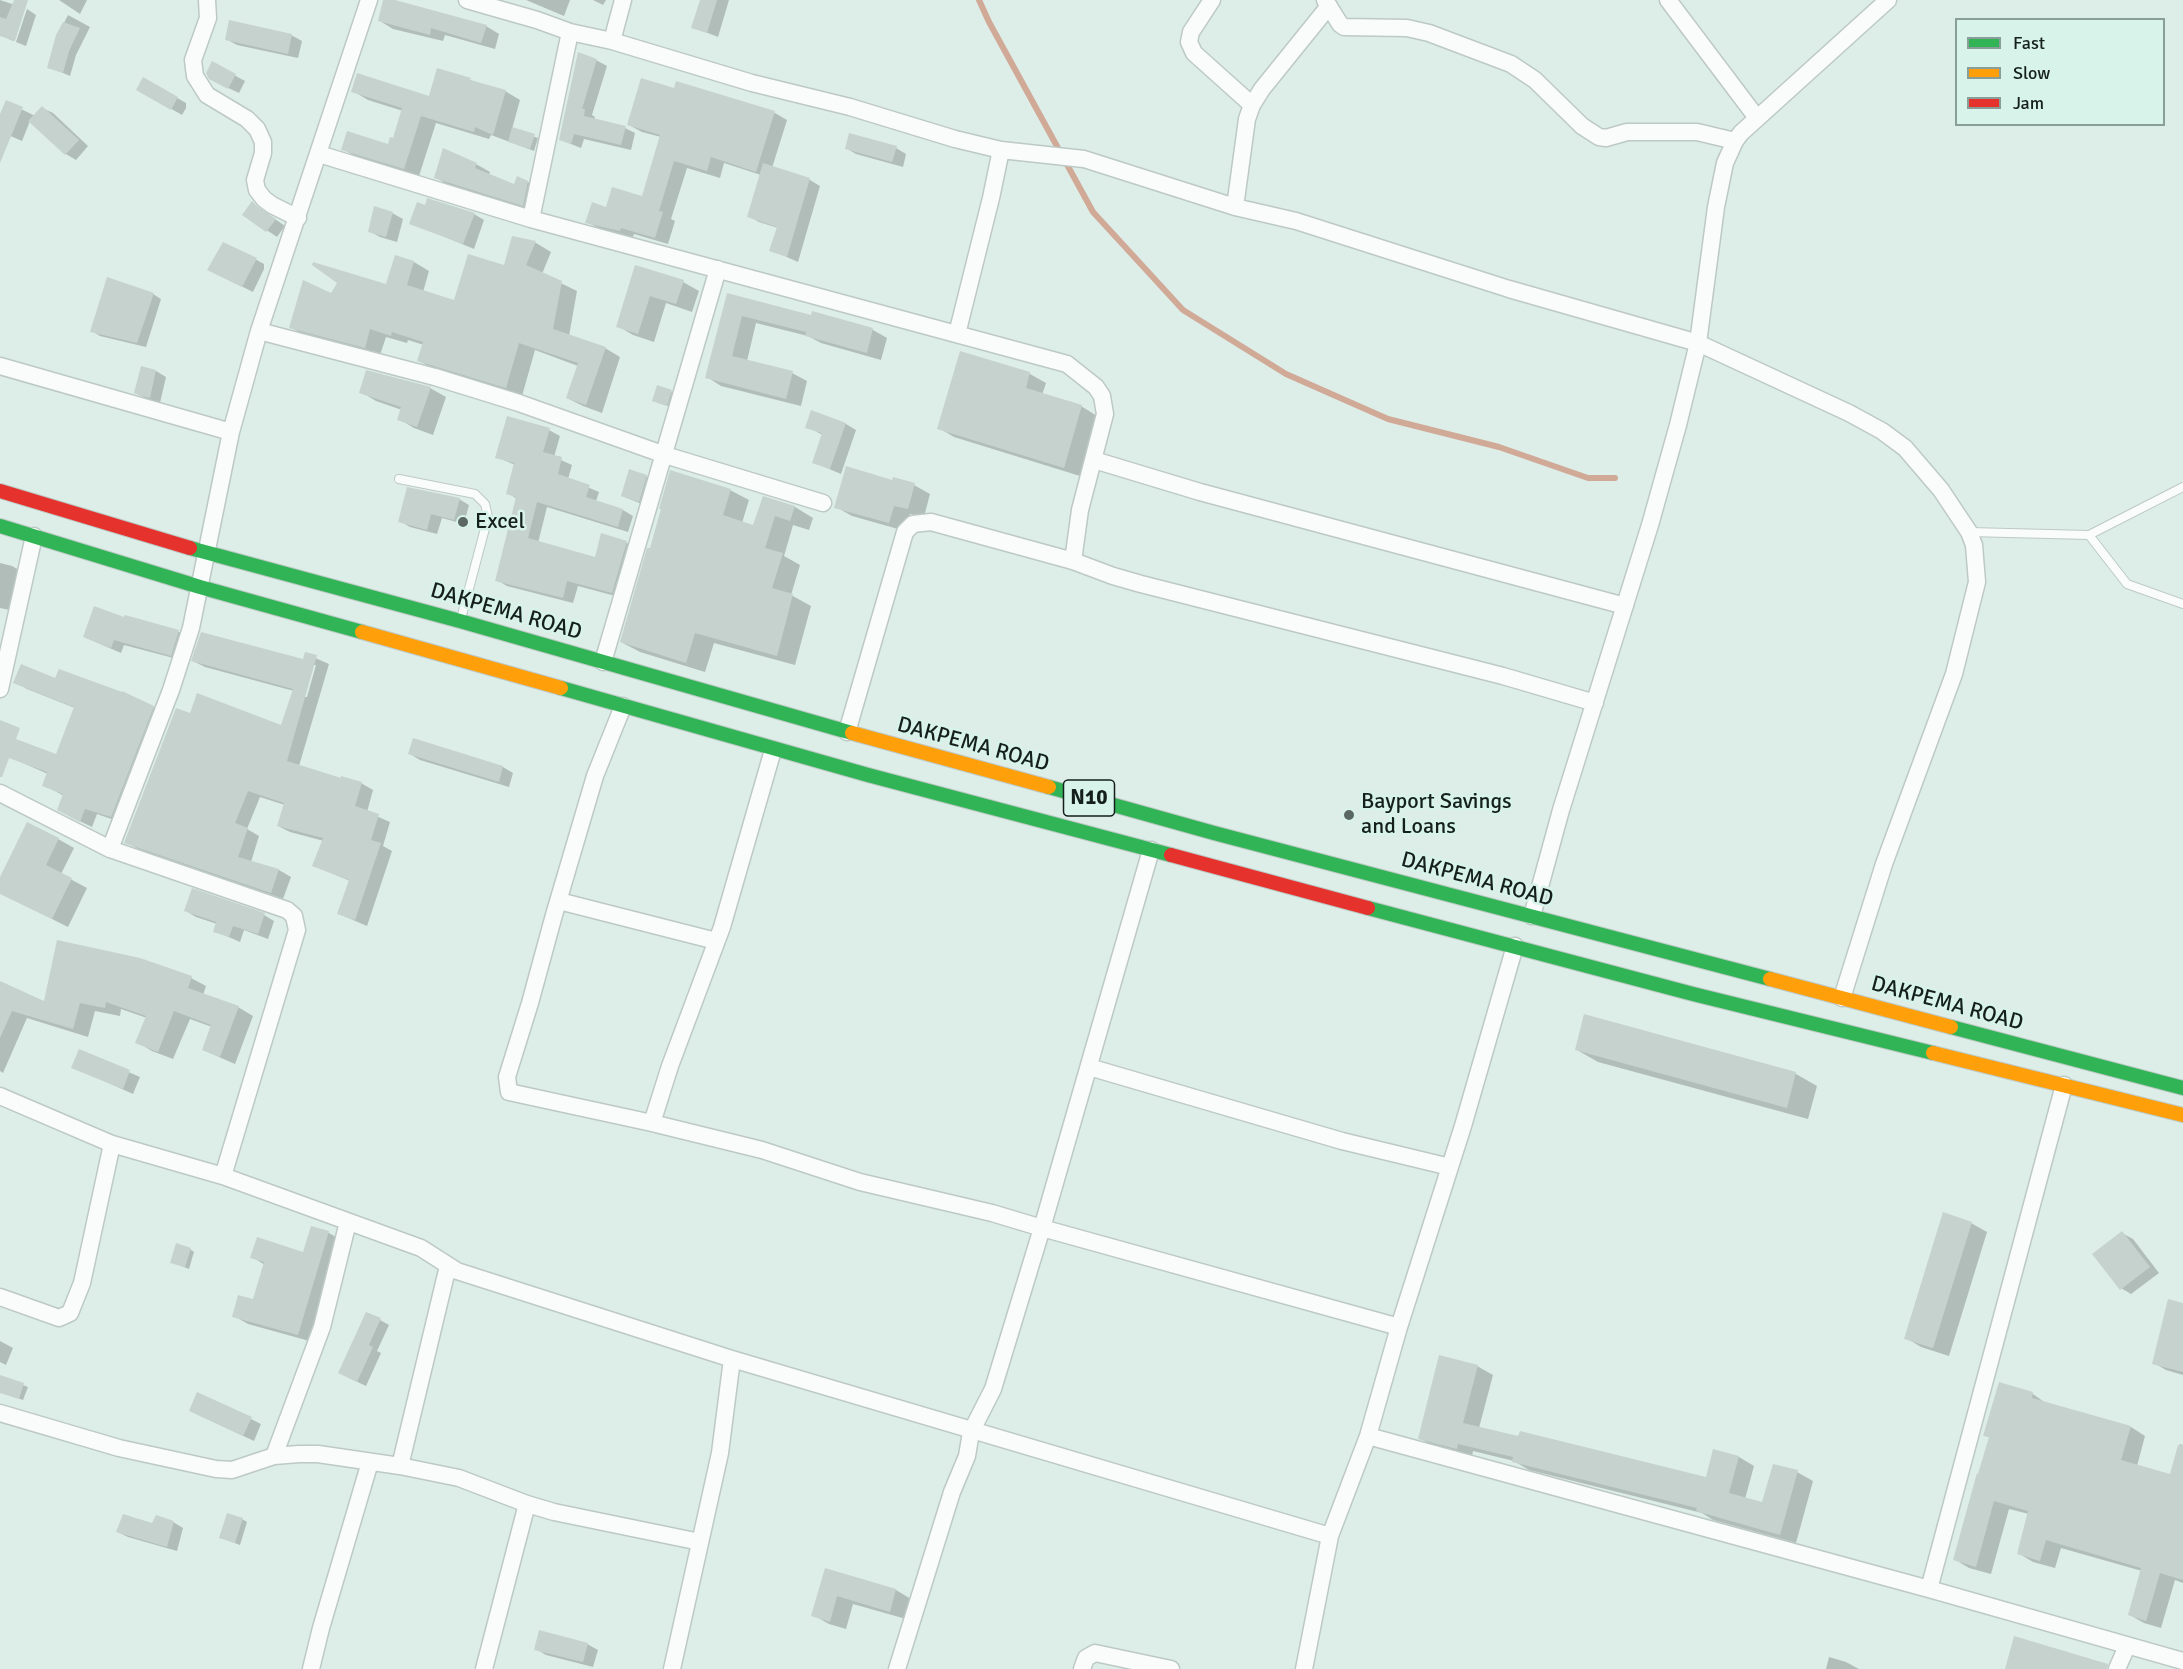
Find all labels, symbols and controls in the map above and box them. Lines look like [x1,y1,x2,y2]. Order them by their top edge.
legend [1955,18,2165,126]
text: Fast [2013,32,2045,54]
text: Slow [2013,62,2050,84]
text: Jam [2013,92,2044,114]
place label: Excel [475,509,525,535]
marker: Excel [456,515,470,529]
street label: DAKPEMA ROAD [427,578,585,646]
street label: DAKPEMA ROAD [894,712,1052,778]
road number: N10 [1064,780,1114,816]
place label: Bayport Savings and Loans [1361,789,1512,840]
marker: Bayport Savings and Loans [1342,808,1356,822]
street label: DAKPEMA ROAD [1398,847,1556,913]
street label: DAKPEMA ROAD [1868,971,2026,1037]

